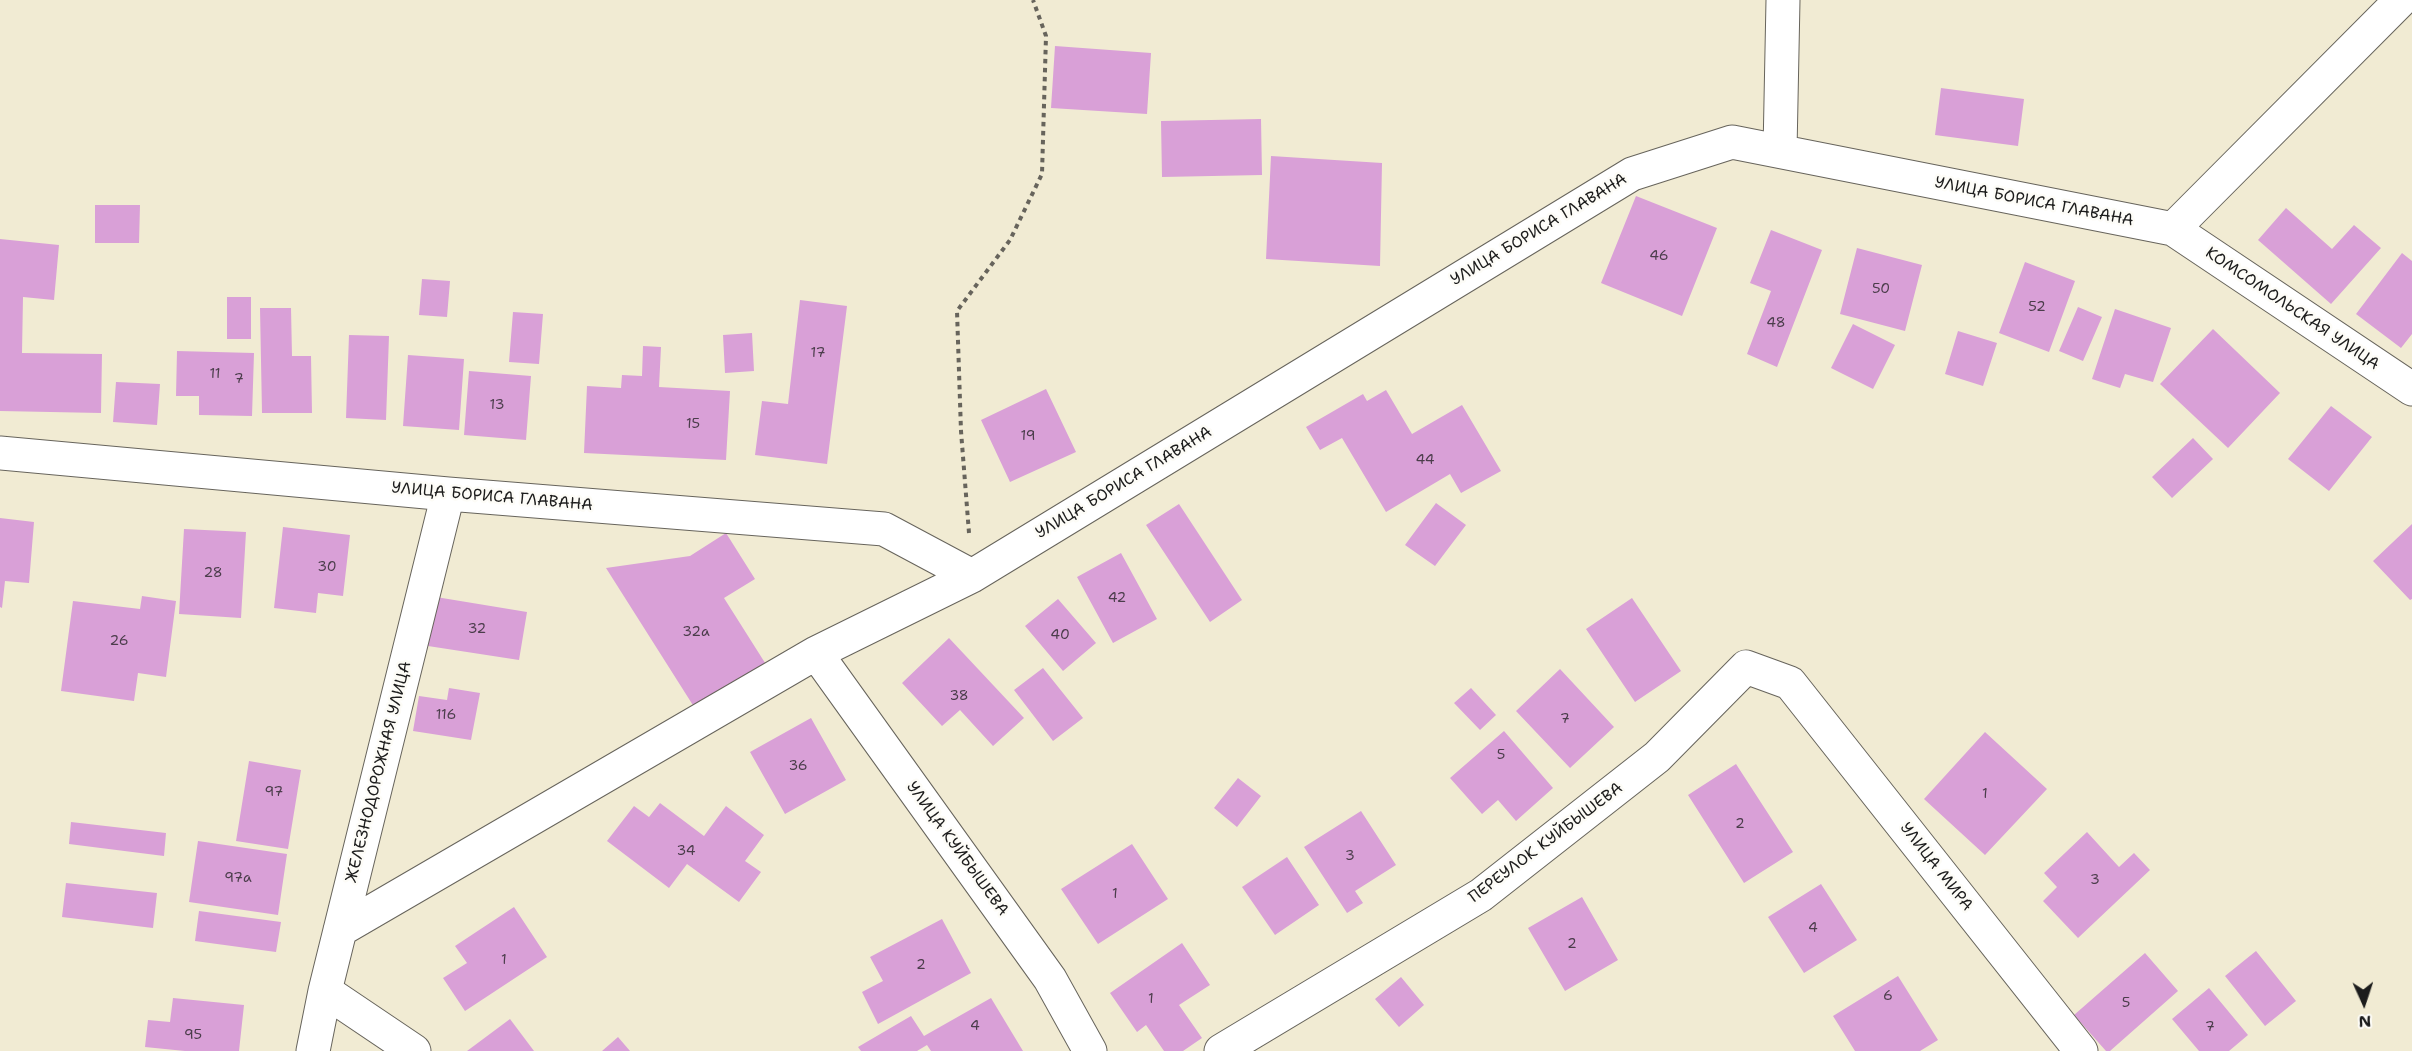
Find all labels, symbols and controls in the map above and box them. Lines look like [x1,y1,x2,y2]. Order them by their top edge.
street label: УЛИЦА БОРИСА ГЛАВАНА [1447,170,1631,290]
street label: УЛИЦА БОРИСА ГЛАВАНА [1933,173,2135,231]
street label: КОМСОМОЛЬСКАЯ УЛИЦА [2201,244,2383,374]
house number: 46 [1649,248,1669,264]
house number: 50 [1872,281,1890,297]
house number: 52 [2028,299,2046,315]
house number: 48 [1766,315,1786,331]
house number: 17 [811,345,825,361]
house number: 11 [209,366,221,382]
house number: 7 [234,371,244,387]
house number: 13 [490,397,504,413]
house number: 15 [686,416,700,432]
street label: УЛИЦА БОРИСА ГЛАВАНА [1032,423,1216,543]
house number: 19 [1020,428,1036,444]
house number: 44 [1415,452,1435,468]
street label: УЛИЦА БОРИСА ГЛАВАНА [391,479,593,515]
house number: 30 [317,559,337,575]
house number: 28 [203,565,223,581]
house number: 42 [1108,590,1126,606]
house number: 32 [468,621,486,637]
house number: 32а [682,624,710,640]
house number: 40 [1050,627,1070,643]
house number: 26 [110,633,128,649]
street label: ЖЕЛЕЗНОДОРОЖНАЯ УЛИЦА [342,660,416,884]
house number: 38 [949,688,969,704]
house number: 116 [436,707,456,723]
house number: 7 [1560,711,1570,727]
house number: 5 [1497,747,1505,763]
house number: 36 [788,758,808,774]
street label: УЛИЦА КУЙБЫШЕВА [902,778,1012,920]
street label: ПЕРЕУЛОК КУЙБЫШЕВА [1465,779,1627,907]
house number: 97 [265,784,283,800]
house number: 1 [1982,786,1988,802]
house number: 2 [1735,816,1745,832]
street label: УЛИЦА МИРА [1896,819,1976,915]
house number: 34 [676,843,696,859]
house number: 3 [1345,848,1355,864]
house number: 97а [224,870,252,886]
house number: 3 [2090,872,2100,888]
house number: 1 [1112,886,1118,902]
house number: 4 [1808,920,1818,936]
house number: 2 [1567,936,1577,952]
house number: 1 [501,952,507,968]
house number: 2 [916,957,926,973]
north arrow [2334,973,2394,1033]
house number: 6 [1883,988,1893,1004]
house number: 1 [1148,991,1154,1007]
house number: 5 [2122,995,2130,1011]
text: N [2358,1011,2372,1032]
house number: 4 [970,1018,980,1034]
house number: 7 [2205,1019,2215,1035]
house number: 95 [184,1027,202,1043]

